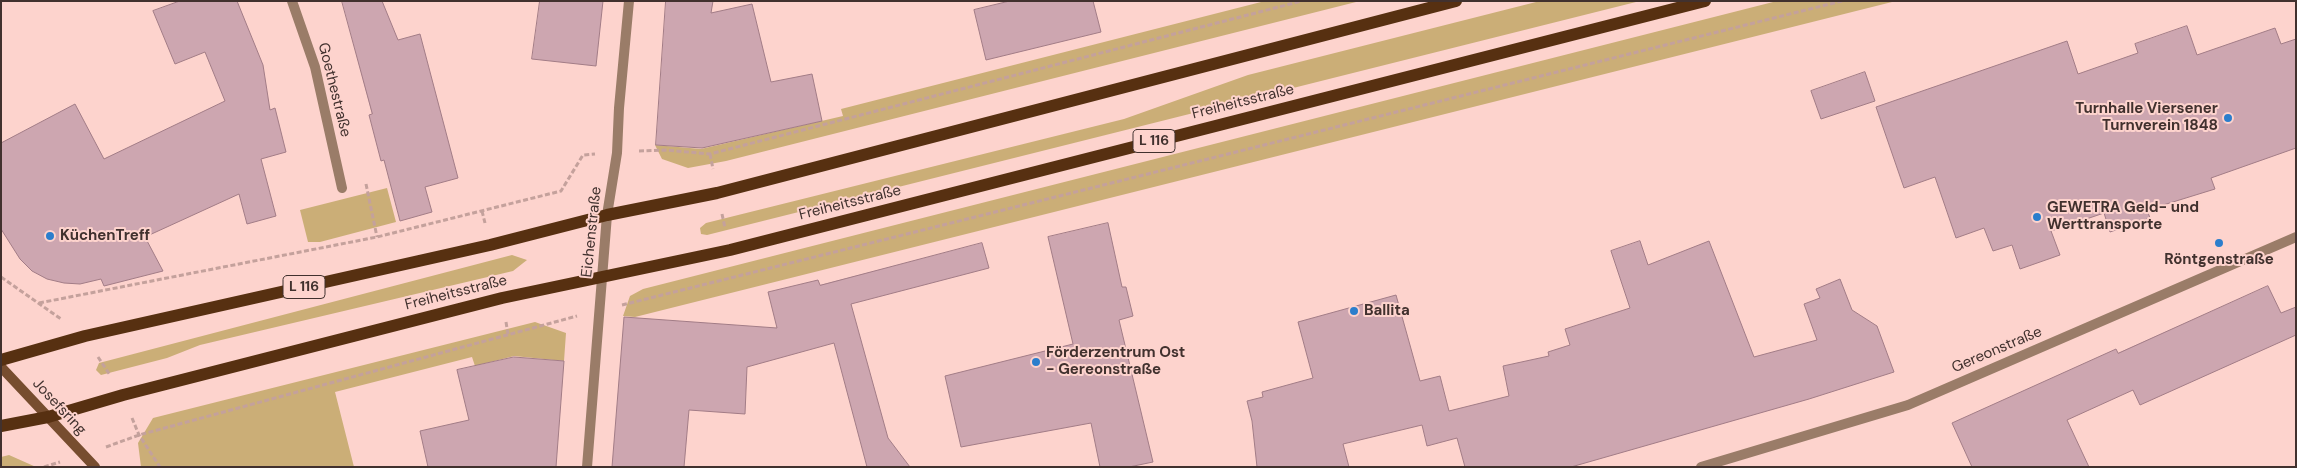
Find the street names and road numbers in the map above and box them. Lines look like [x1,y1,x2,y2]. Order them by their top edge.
street label: Goethestraße [314,41,354,139]
street label: Freiheitsstraße [1190,81,1296,123]
road number: L 116 [1133,130,1175,152]
street label: Freiheitsstraße [797,182,903,224]
street label: Eichenstraße [578,186,606,278]
street label: Freiheitsstraße [403,272,509,314]
road number: L 116 [283,276,325,298]
street label: Gereonstraße [1949,323,2045,377]
street label: Josefsring [28,375,90,439]

